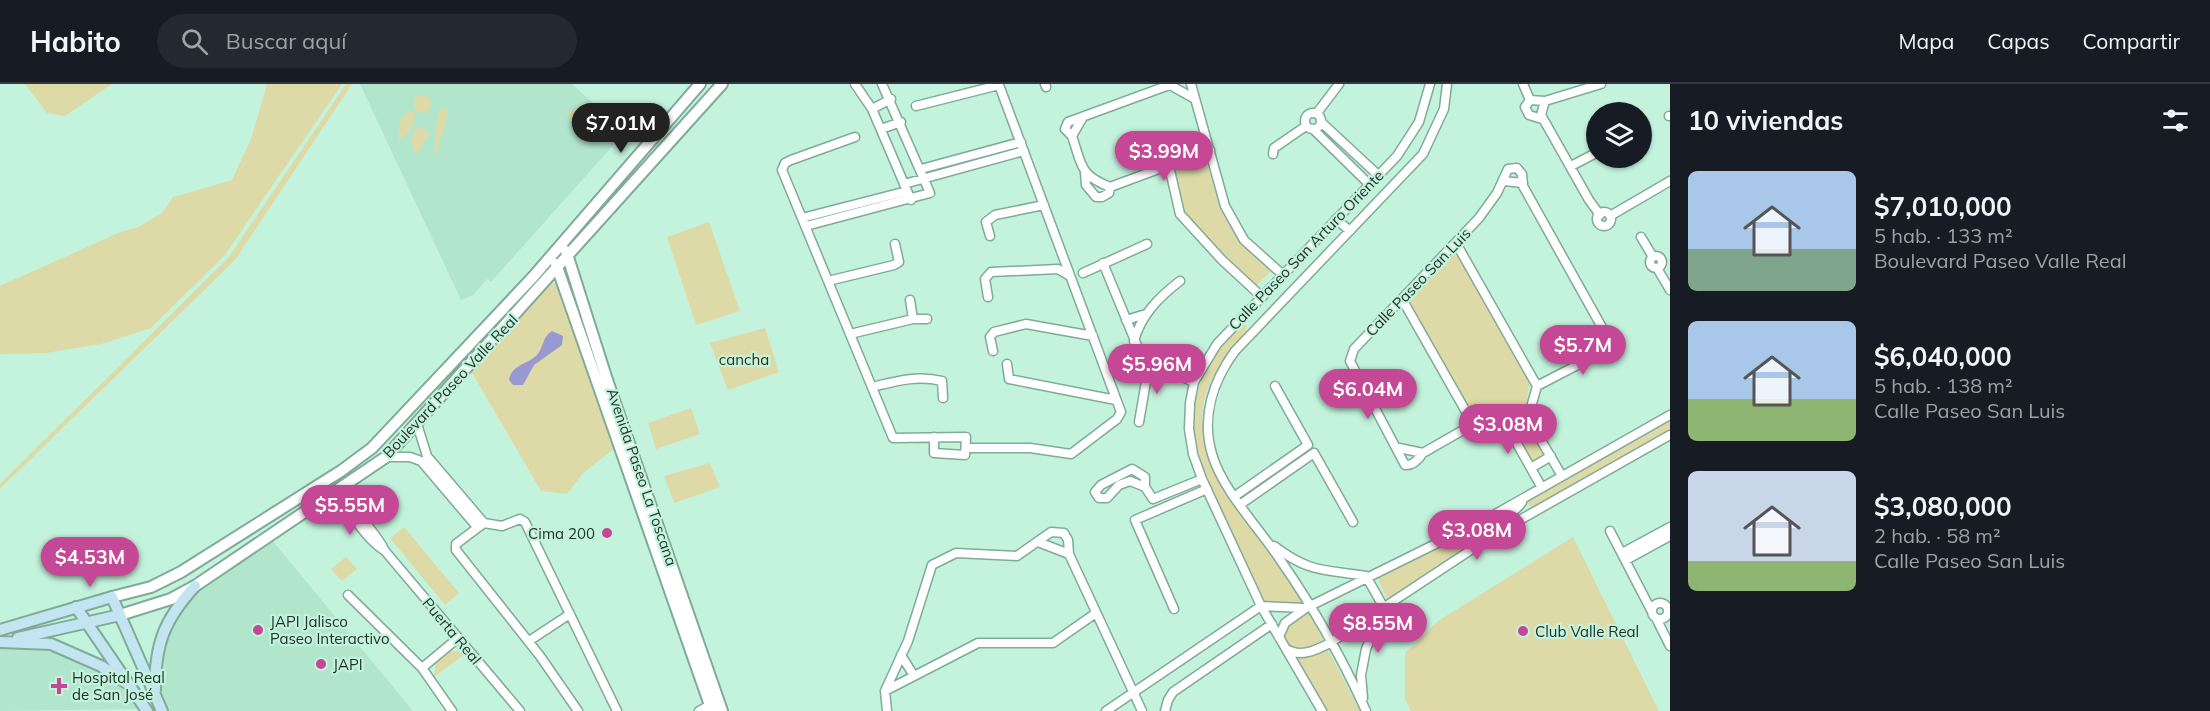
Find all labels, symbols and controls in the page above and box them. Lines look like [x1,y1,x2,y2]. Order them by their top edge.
search box [157,14,577,68]
text: Habito [30,24,121,59]
icon: search [178,25,211,58]
text: Buscar aquí [226,27,346,55]
text: Mapa [1899,28,1954,54]
text: Capas [1987,28,2050,54]
text: Compartir [2083,28,2180,54]
map controls [1586,102,1652,168]
button: layers [1586,102,1652,168]
pin: $7.01M [572,103,670,154]
text: 10 viviendas [1688,104,1843,137]
icon: filters [2159,104,2192,137]
text: $7.01M [586,110,656,135]
pin: $3.99M [1115,131,1213,182]
text: $3.99M [1129,138,1199,163]
street label: Calle Paseo San Arturo Oriente [1224,166,1388,334]
text: $7,010,000 [1874,190,2012,223]
icon: home [1736,195,1808,267]
text: 5 hab. · 133 m² [1874,223,2013,248]
street label: Calle Paseo San Luis [1361,224,1475,340]
text: Boulevard Paseo Valle Real [1874,248,2127,273]
street label: Boulevard Paseo Valle Real [378,310,522,462]
pin: $5.7M [1541,325,1625,376]
text: $5.7M [1554,332,1612,357]
text: $6,040,000 [1874,340,2012,373]
pin: $5.96M [1108,344,1206,395]
icon: home [1736,345,1808,417]
park label: cancha [719,350,769,369]
text: $5.96M [1122,351,1192,376]
pin: $6.04M [1319,369,1417,420]
text: 5 hab. · 138 m² [1874,373,2013,398]
text: $6.04M [1333,376,1403,401]
street label: Avenida Paseo La Toscana [603,386,681,568]
text: Calle Paseo San Luis [1874,398,2065,423]
pin: $3.08M [1459,404,1557,455]
text: $3.08M [1473,411,1543,436]
pin: $5.55M [301,485,399,536]
text: $3,080,000 [1874,490,2012,523]
text: $5.55M [315,492,385,517]
icon: home [1736,495,1808,567]
pin: $3.08M [1428,510,1526,561]
text: $3.08M [1442,517,1512,542]
text: 2 hab. · 58 m² [1874,523,2001,548]
place label: Cima 200 [528,524,595,543]
marker: Cima 200 [600,526,614,540]
pin: $4.53M [41,537,139,588]
text: $4.53M [55,544,125,569]
text: Calle Paseo San Luis [1874,548,2065,573]
street label: Puerta Real [419,594,485,668]
pin: $8.55M [1329,603,1427,654]
text: $8.55M [1343,610,1413,635]
place label: JAPI Jalisco Paseo Interactivo [270,612,390,648]
place label: Club Valle Real [1535,622,1639,641]
marker: JAPI Jalisco Paseo Interactivo [251,623,265,637]
marker: Club Valle Real [1516,624,1530,638]
place label: JAPI [333,655,363,674]
marker: JAPI [314,657,328,671]
place label: Hospital Real de San José [72,668,165,704]
marker: Hospital Real de San José [50,677,68,695]

